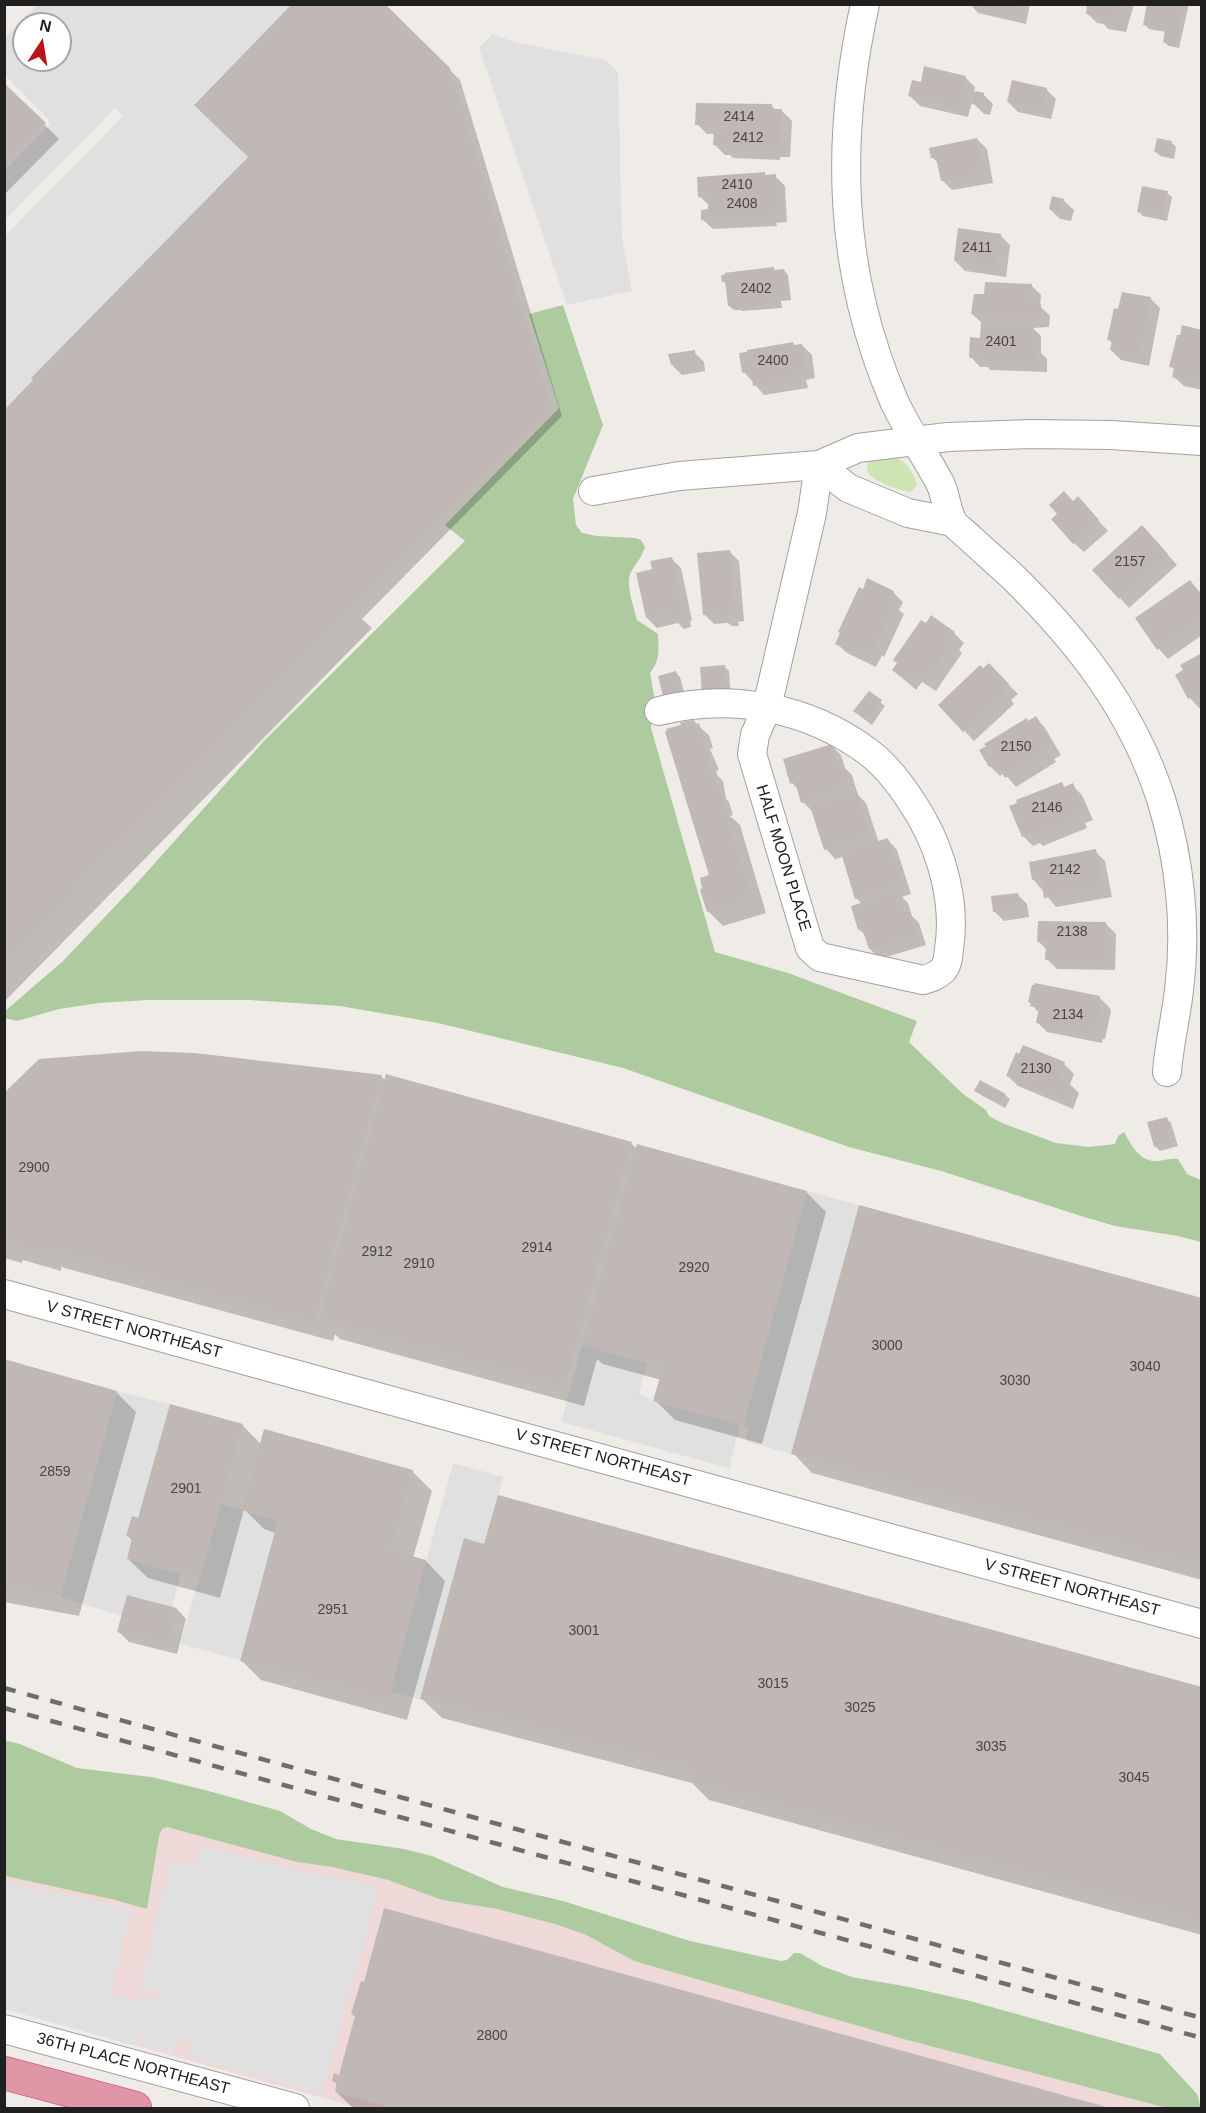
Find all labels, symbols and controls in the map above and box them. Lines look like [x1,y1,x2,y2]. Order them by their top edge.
north arrow [12,12,72,72]
text: N [38,16,53,35]
house number: 2414 [723,109,755,125]
house number: 2412 [732,130,764,146]
house number: 2410 [721,177,753,193]
house number: 2408 [726,196,758,212]
house number: 2411 [962,240,992,256]
house number: 2402 [740,281,772,297]
house number: 2401 [985,334,1017,350]
house number: 2400 [757,353,789,369]
house number: 2157 [1114,554,1146,570]
house number: 2150 [1000,739,1032,755]
street label: HALF MOON PLACE [752,782,814,934]
house number: 2146 [1031,800,1063,816]
house number: 2142 [1049,862,1081,878]
house number: 2138 [1056,924,1088,940]
house number: 2134 [1052,1007,1084,1023]
house number: 2130 [1020,1061,1052,1077]
house number: 2900 [18,1160,50,1176]
house number: 2914 [521,1240,553,1256]
house number: 2912 [361,1244,393,1260]
house number: 2910 [403,1256,435,1272]
house number: 2920 [678,1260,710,1276]
street label: V STREET NORTHEAST [44,1297,224,1363]
house number: 3000 [871,1338,903,1354]
house number: 3040 [1129,1359,1161,1375]
house number: 3030 [999,1373,1031,1389]
street label: V STREET NORTHEAST [513,1425,693,1491]
house number: 2859 [39,1464,71,1480]
house number: 2901 [170,1481,202,1497]
street label: V STREET NORTHEAST [982,1555,1162,1621]
house number: 2951 [317,1602,349,1618]
house number: 3001 [568,1623,600,1639]
house number: 3015 [757,1676,789,1692]
house number: 3025 [844,1700,876,1716]
house number: 3035 [975,1739,1007,1755]
house number: 3045 [1118,1770,1150,1786]
house number: 2800 [476,2028,508,2044]
street label: 36TH PLACE NORTHEAST [34,2029,232,2099]

